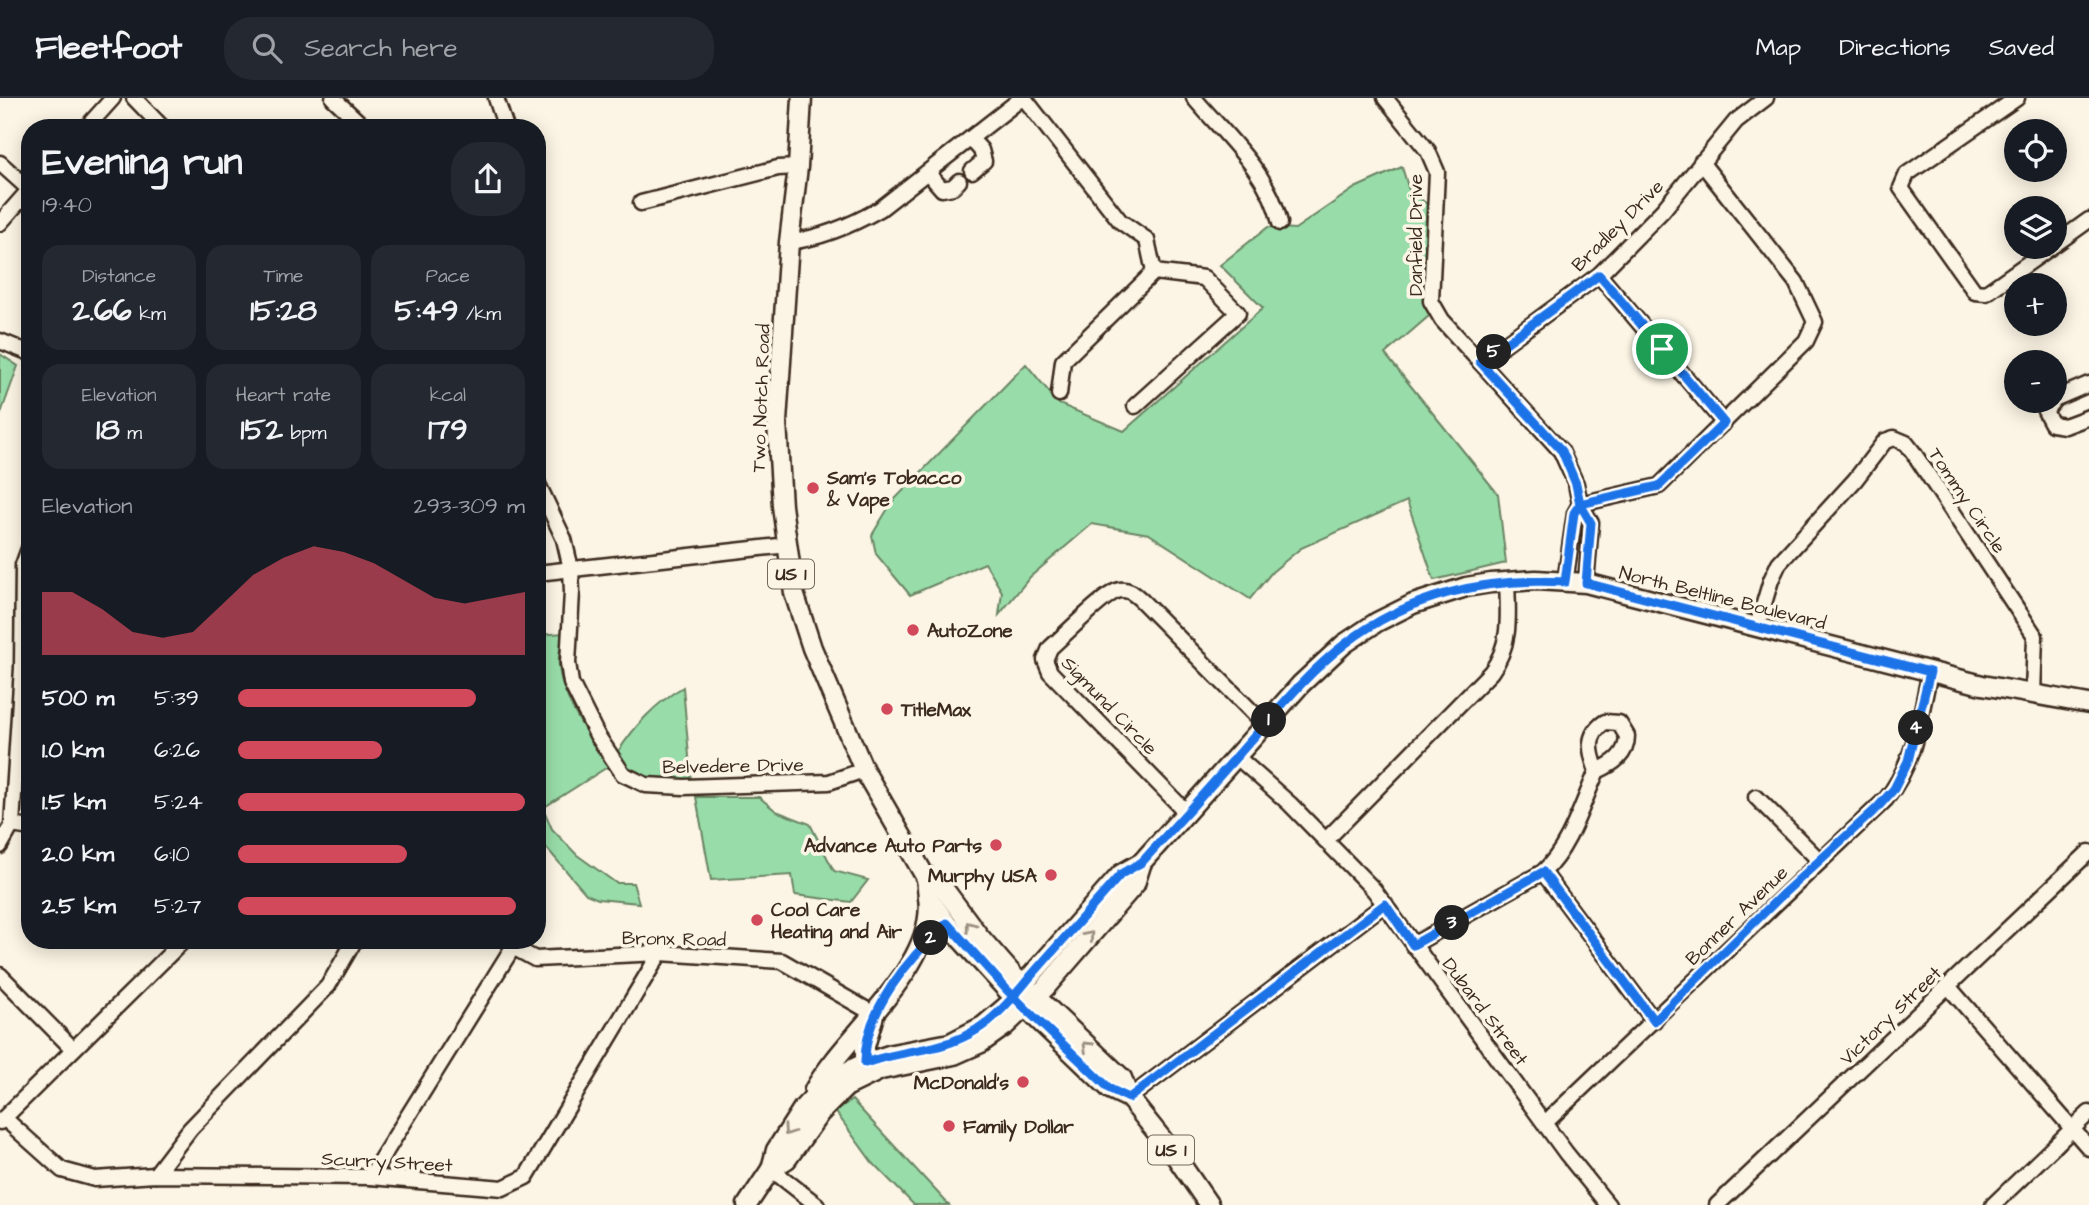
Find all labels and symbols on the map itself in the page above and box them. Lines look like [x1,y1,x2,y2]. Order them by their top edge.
street label: Danfield Drive [1403,174,1430,296]
street label: Bradley Drive [1566,174,1671,279]
pin [1632,319,1692,379]
street label: Two Notch Road [745,323,778,473]
pin: 5 [1476,334,1512,370]
street label: Tommy Circle [1921,443,2012,560]
place label: Sam's Tobacco & Vape [826,465,962,514]
marker: Sam's Tobacco & Vape [805,480,821,496]
road number: US 1 [768,560,814,588]
street label: North Beltline Boulevard [1616,560,1829,637]
place label: AutoZone [927,618,1013,645]
marker: AutoZone [905,622,921,638]
street label: Sigmund Circle [1054,651,1163,762]
place label: TitleMax [900,697,972,724]
marker: TitleMax [879,701,895,717]
pin: 1 [1252,702,1286,738]
pin: 4 [1898,710,1934,746]
street label: Belvedere Drive [662,752,804,781]
place label: Advance Auto Parts [804,833,982,860]
marker: Advance Auto Parts [988,837,1004,853]
street label: Bonner Avenue [1680,860,1794,972]
place label: Murphy USA [928,863,1038,891]
marker: Murphy USA [1043,867,1059,883]
place label: Cool Care Heating and Air [771,897,902,947]
pin: 3 [1434,906,1470,940]
marker: Cool Care Heating and Air [749,912,765,928]
pin: 2 [914,920,948,956]
one-way arrow [966,921,979,933]
street label: Bronx Road [622,925,727,954]
one-way arrow [1081,932,1093,945]
street label: Dubard Street [1435,952,1535,1072]
street label: Victory Street [1834,960,1949,1072]
one-way arrow [1082,1041,1095,1054]
place label: McDonald's [914,1070,1009,1097]
marker: McDonald's [1015,1074,1031,1090]
place label: Family Dollar [963,1114,1074,1142]
marker: Family Dollar [941,1118,957,1134]
one-way arrow [784,1123,796,1136]
road number: US 1 [1148,1135,1194,1164]
street label: Scurry Street [321,1146,454,1180]

